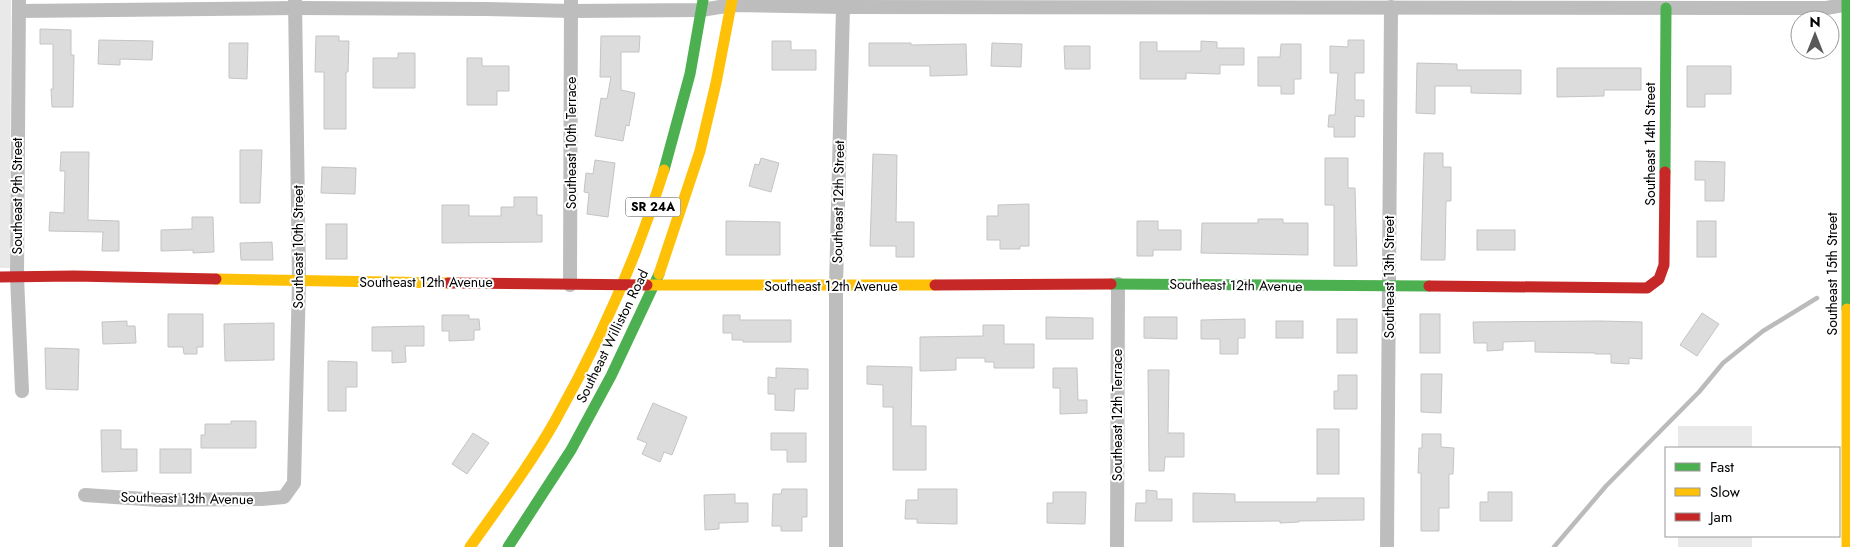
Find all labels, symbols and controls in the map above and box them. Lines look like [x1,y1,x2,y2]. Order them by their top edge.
north arrow [1790,10,1840,60]
text: N [1809,12,1821,32]
street label: Southeast 10th Terrace [561,77,581,209]
street label: Southeast 14th Street [1640,82,1660,206]
street label: Southeast 9th Street [7,137,27,254]
street label: Southeast 12th Street [827,140,849,264]
street label: Southeast 10th Street [288,185,308,309]
road number: SR 24A [626,198,680,216]
street label: Southeast 15th Street [1822,212,1842,336]
street label: Southeast 13th Street [1379,215,1399,338]
street label: Southeast Williston Road [571,266,653,406]
street label: Southeast 12th Avenue [359,272,493,292]
street label: Southeast 12th Avenue [1169,274,1303,296]
street label: Southeast 12th Avenue [764,276,898,296]
street label: Southeast 12th Terrace [1107,349,1127,481]
legend [1665,447,1840,537]
text: Fast [1710,456,1734,478]
text: Slow [1710,481,1741,503]
street label: Southeast 13th Avenue [120,487,254,509]
text: Jam [1708,506,1733,528]

